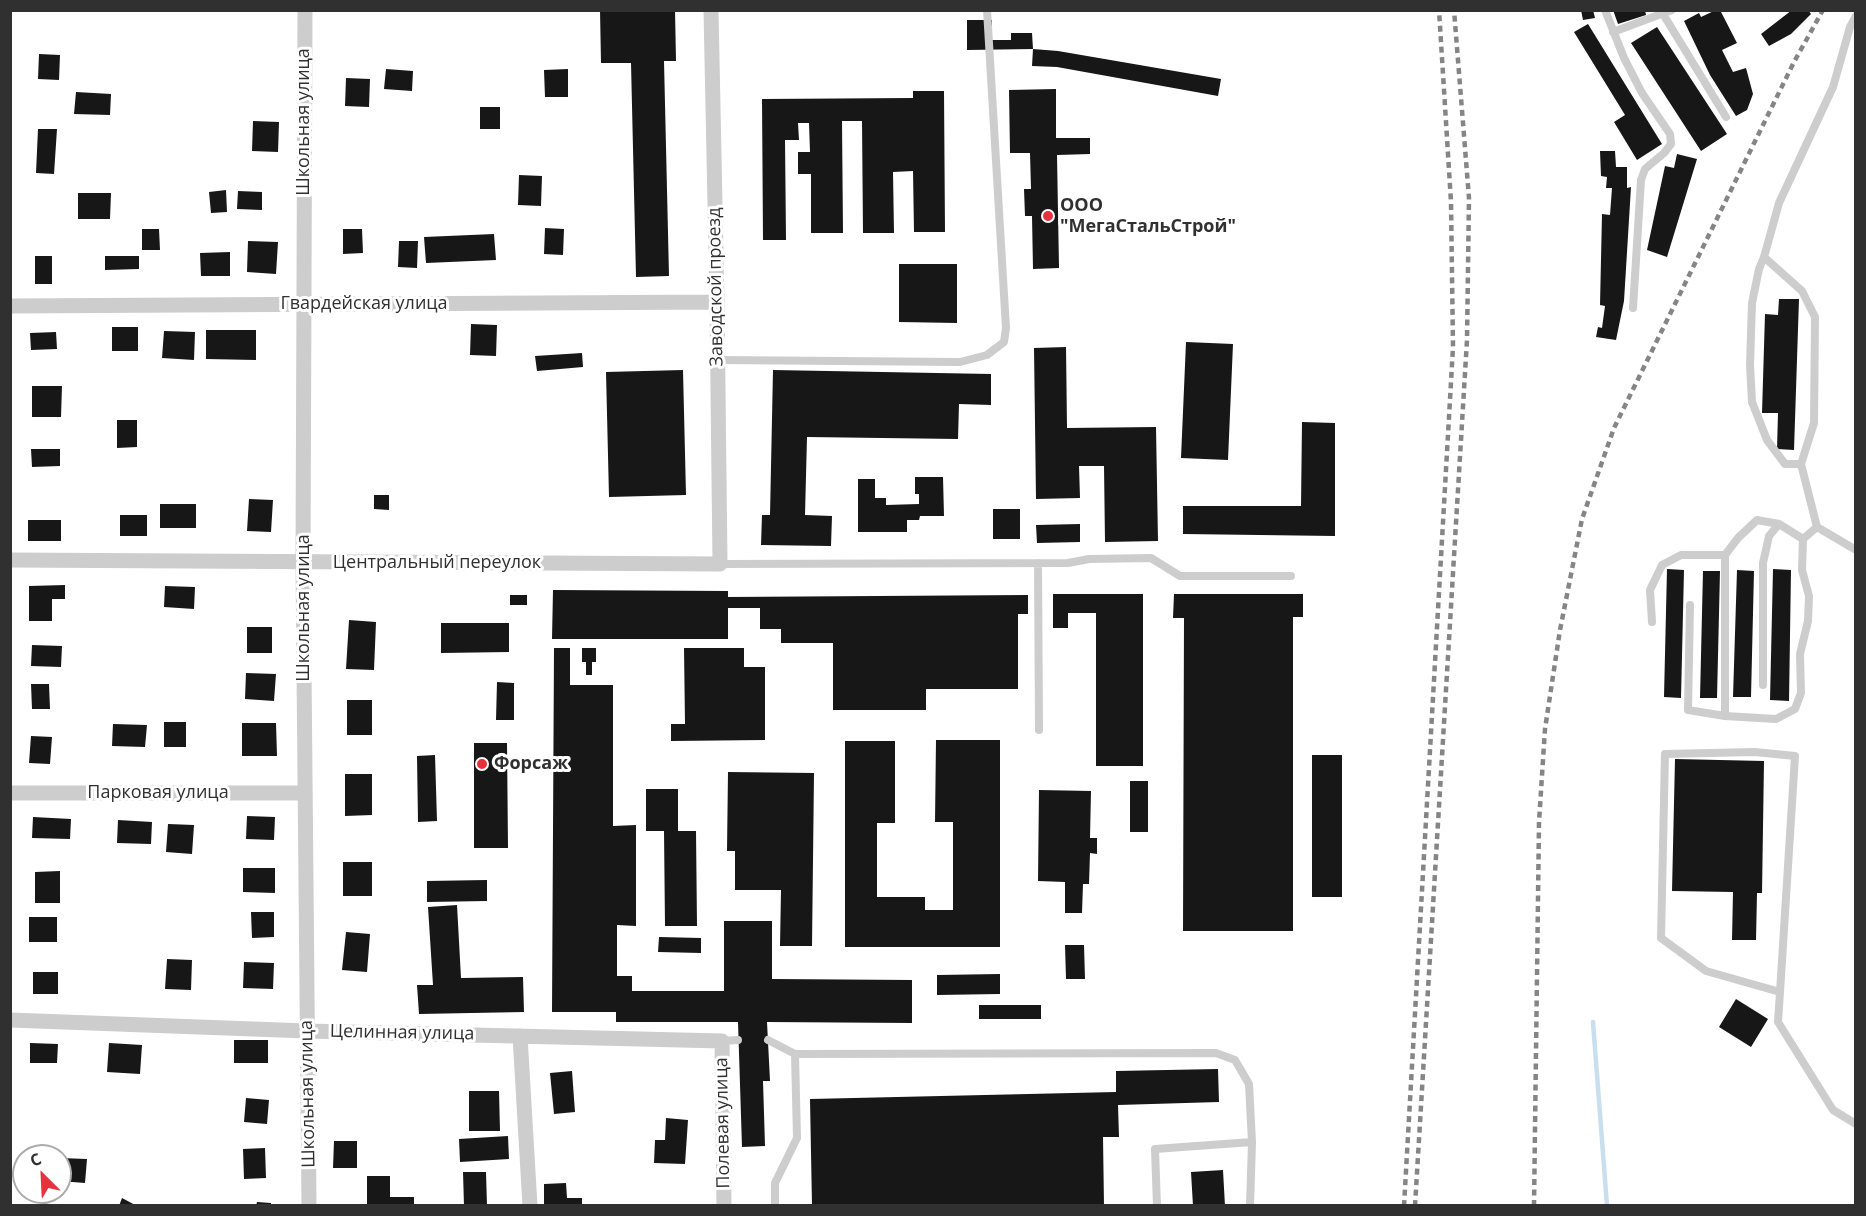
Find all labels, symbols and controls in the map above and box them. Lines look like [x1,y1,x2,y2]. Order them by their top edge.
street label: Школьная улица [293,48,315,196]
place label: ООО "МегаСтальСтрой" [1060,195,1236,238]
street label: Заводской проезд [704,207,728,367]
marker: ООО "МегаСтальСтрой" [1041,209,1055,223]
street label: Гвардейская улица [280,293,448,315]
street label: Школьная улица [293,534,315,682]
street label: Центральный переулок [333,552,541,574]
place label: Форсаж [494,753,568,775]
marker: Форсаж [475,757,489,771]
street label: Парковая улица [87,782,229,804]
street label: Школьная улица [296,1020,320,1168]
street label: Целинная улица [330,1021,474,1045]
street label: Полевая улица [711,1057,735,1189]
north arrow [12,1144,72,1204]
text: С [26,1147,45,1172]

